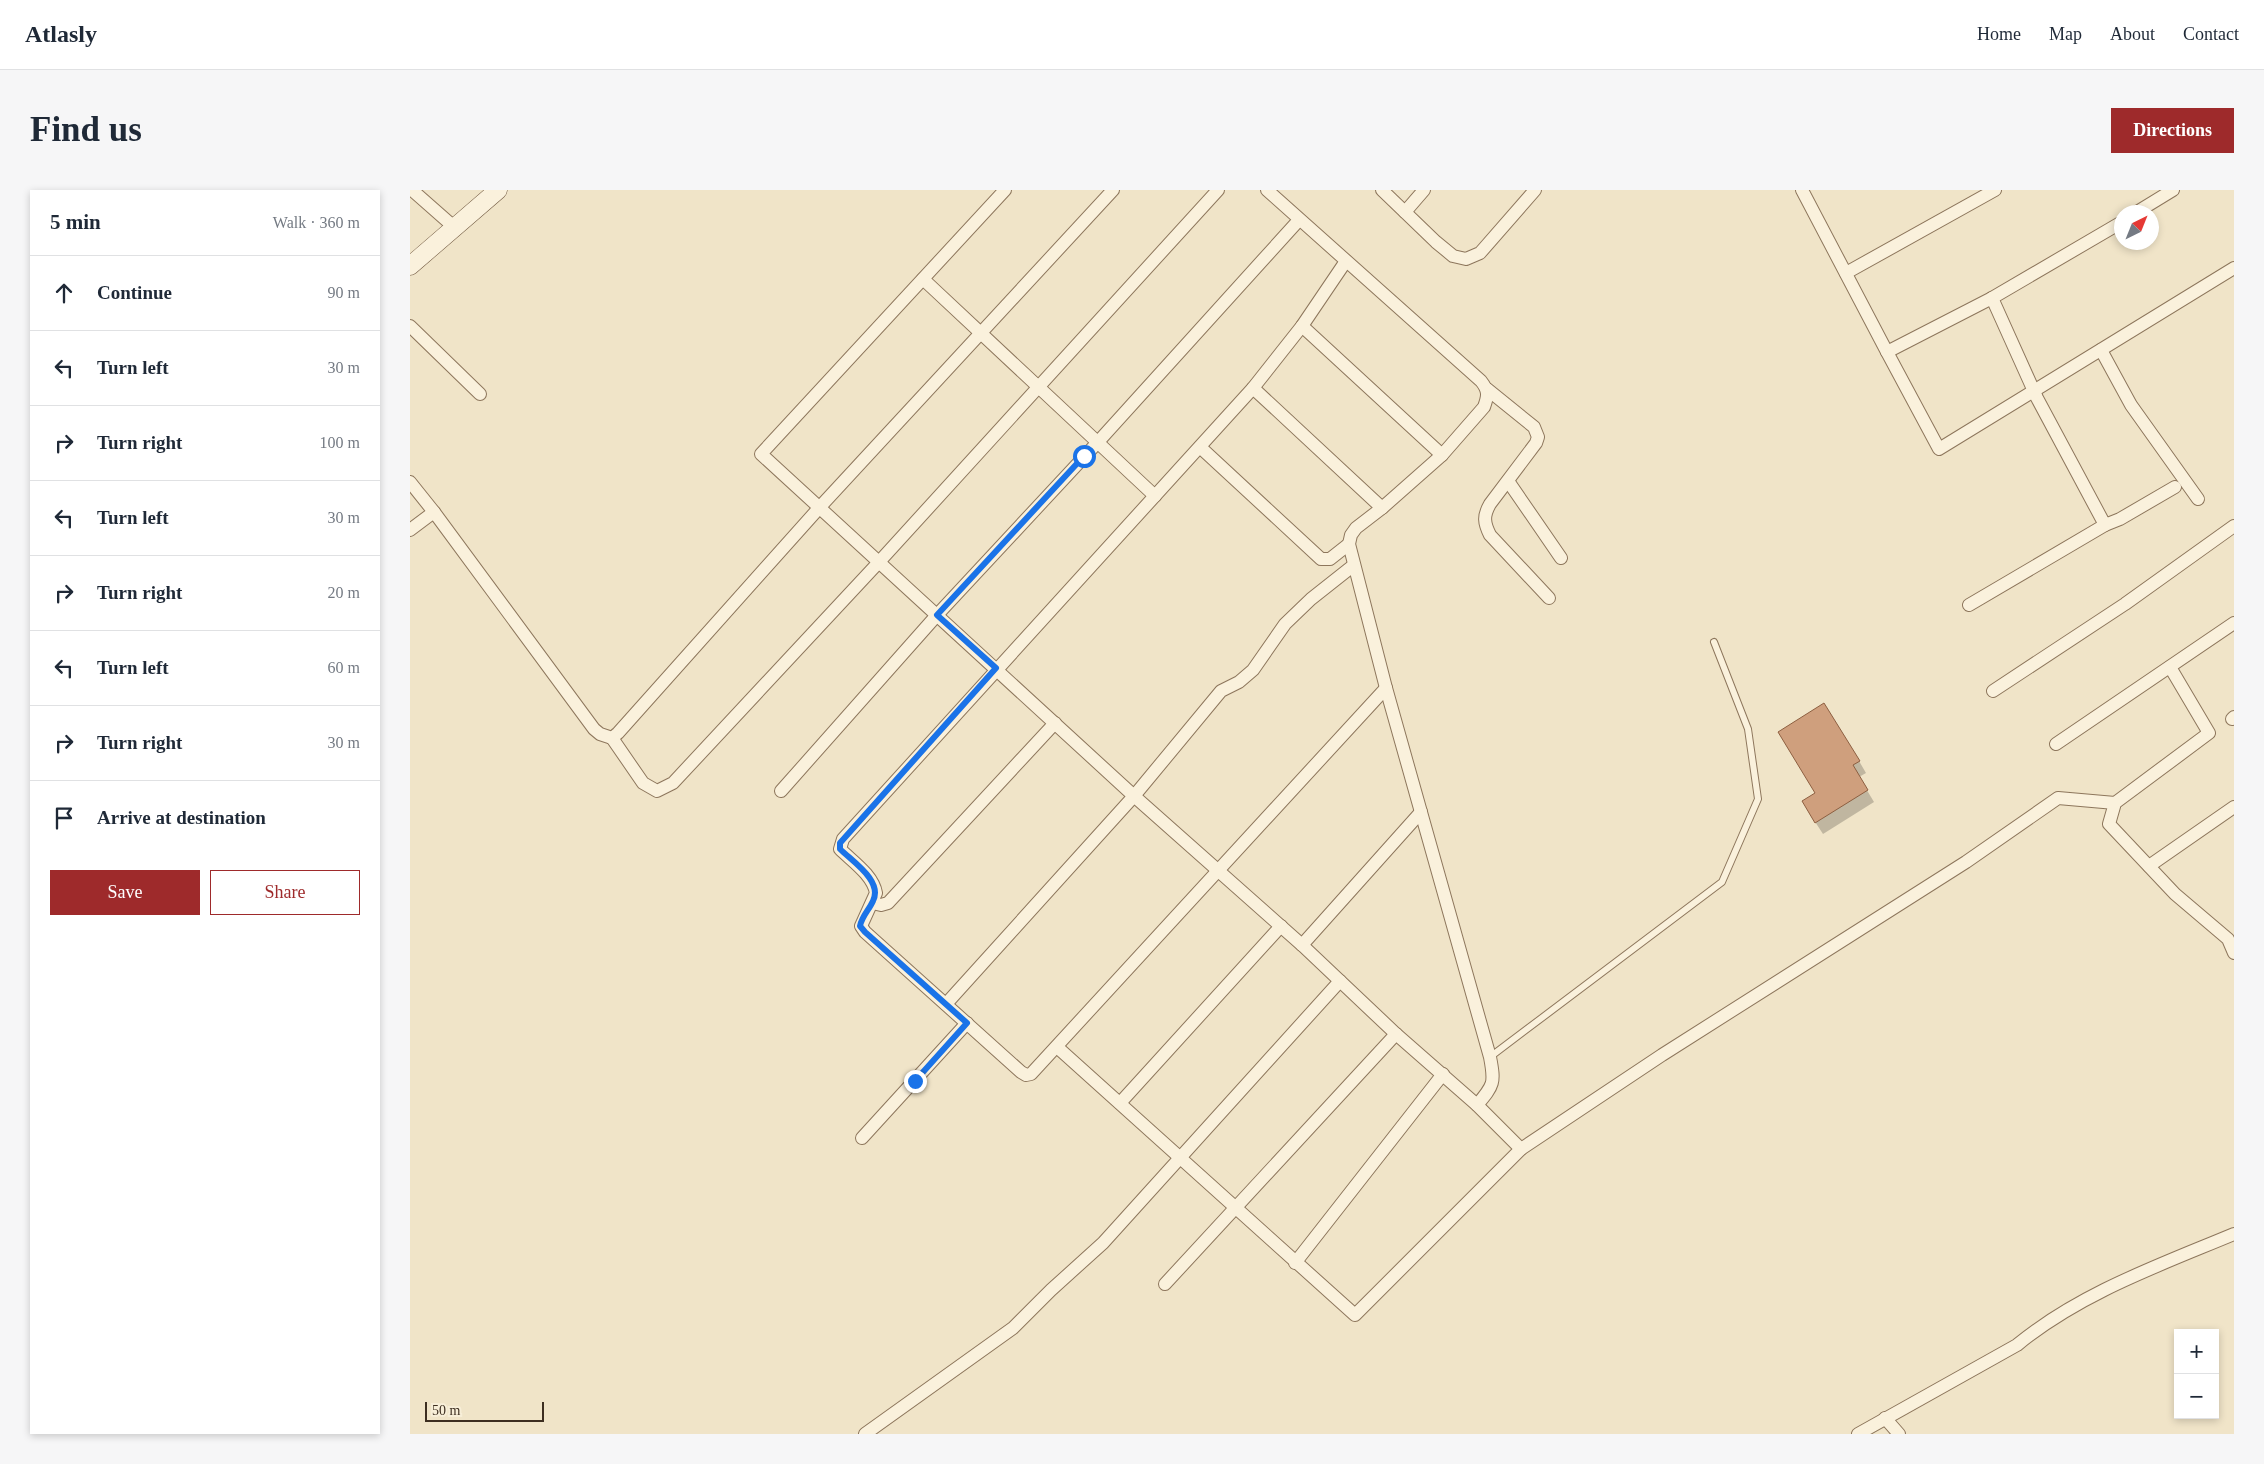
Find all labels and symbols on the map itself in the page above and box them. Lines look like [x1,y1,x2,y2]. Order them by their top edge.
north arrow [2114,205,2159,250]
route start [1073,445,1096,468]
route end [904,1070,927,1093]
scale bar [425,1399,544,1422]

